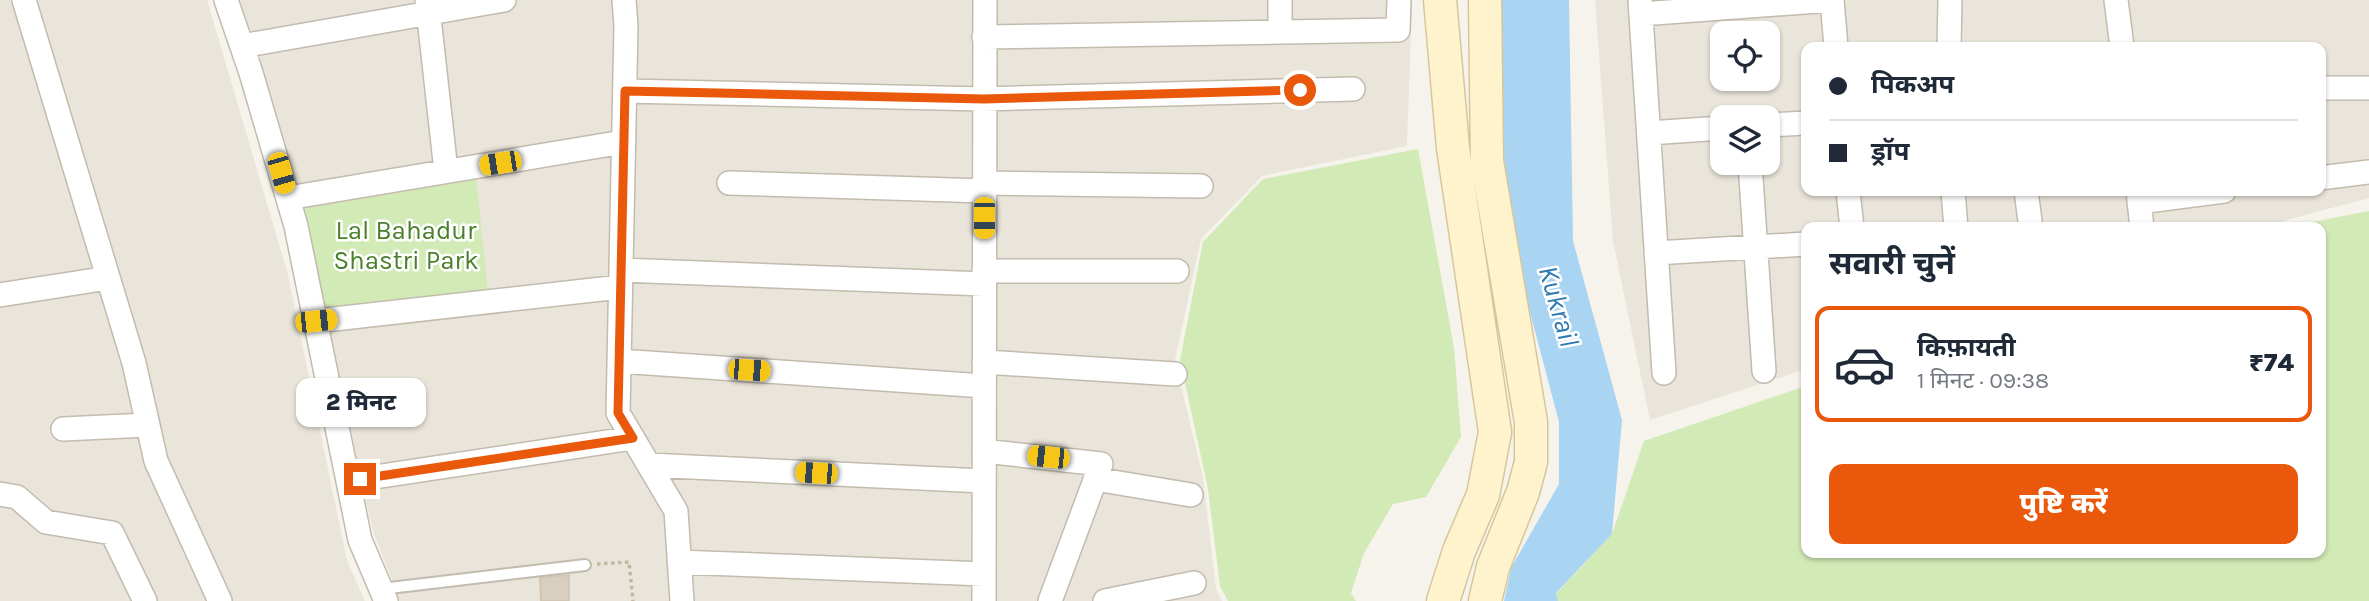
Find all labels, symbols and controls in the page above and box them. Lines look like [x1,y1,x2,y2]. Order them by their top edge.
map controls [1710,21,1780,175]
button: locate [1710,21,1780,91]
text: पिकअप [1871,69,1954,100]
route start [1284,74,1316,106]
button: layers [1710,105,1780,175]
text: ड्रॉप [1871,136,1909,167]
car [478,149,523,177]
car [266,150,297,196]
car [974,197,995,239]
park label: Lal Bahadur Shastri Park [333,215,479,276]
text: सवारी चुनें [1829,245,1955,282]
water label: Kukrail [1532,261,1586,351]
car [295,308,338,334]
text: किफ़ायती [1917,332,2016,363]
icon: car [1833,333,1896,396]
text: ₹74 [2249,347,2294,378]
car [728,358,771,382]
text: 1 मिनट · 09:38 [1917,367,2049,394]
callout: 2 मिनट [295,378,425,426]
text: 2 मिनट [326,389,396,416]
car [1027,444,1070,470]
car [795,461,838,485]
route end [344,463,376,495]
button: पुष्टि करें [1829,464,2298,544]

